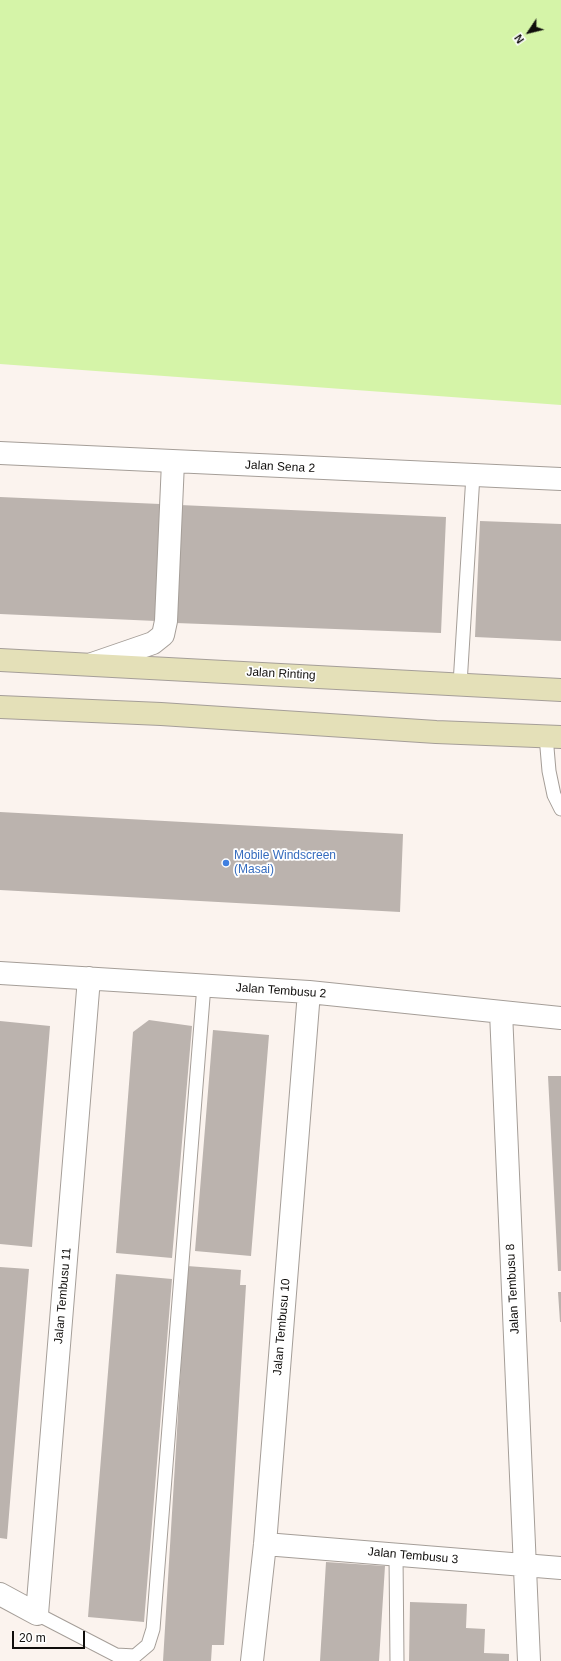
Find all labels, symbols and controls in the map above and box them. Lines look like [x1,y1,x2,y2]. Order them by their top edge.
north arrow [509,12,549,52]
text: N [512,32,526,46]
street label: Jalan Sena 2 [245,458,315,476]
street label: Jalan Rinting [246,665,316,683]
place label: Mobile Windscreen (Masai) [234,849,336,877]
marker: Mobile Windscreen (Masai) [221,858,231,868]
street label: Jalan Tembusu 2 [235,981,327,1001]
street label: Jalan Tembusu 8 [503,1243,523,1335]
street label: Jalan Tembusu 11 [52,1247,74,1345]
street label: Jalan Tembusu 10 [271,1278,293,1376]
street label: Jalan Tembusu 3 [367,1545,459,1567]
scale bar [14,1623,87,1649]
text: 20 m [19,1631,46,1645]

